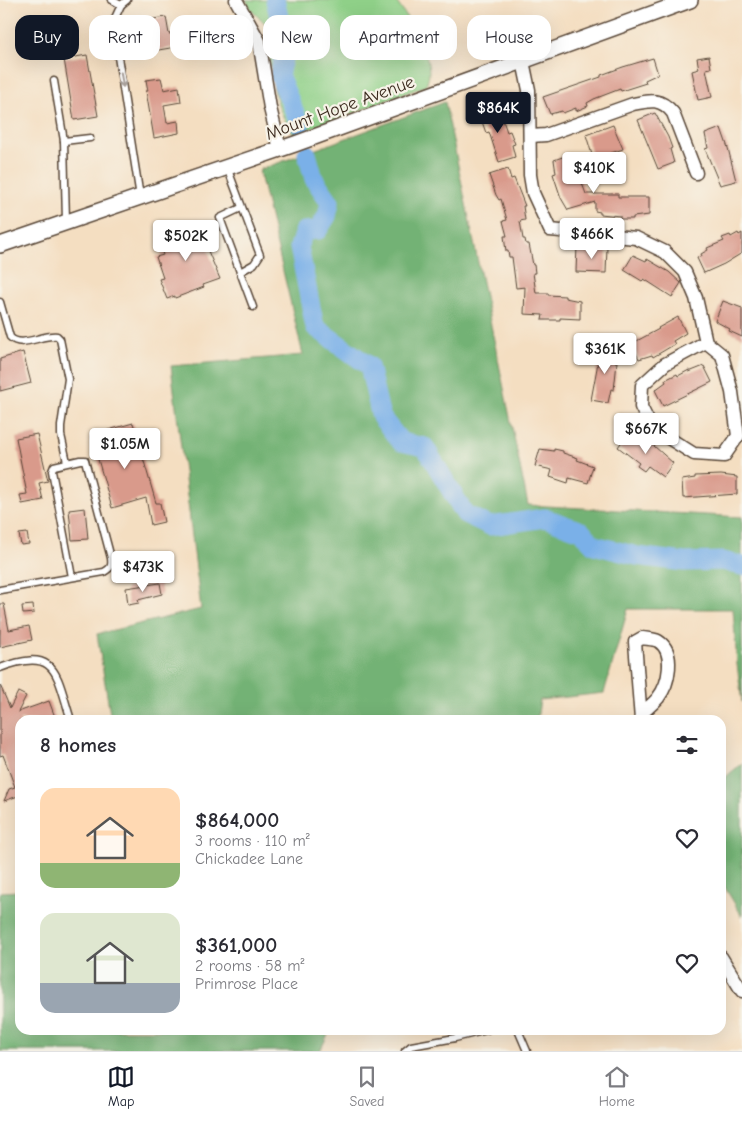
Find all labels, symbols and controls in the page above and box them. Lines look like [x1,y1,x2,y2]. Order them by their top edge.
chip: Buy [15,15,79,60]
chip: Rent [89,15,160,60]
chip: Filters [170,15,253,60]
chip: New [263,15,330,60]
chip: Apartment [340,15,457,60]
chip: House [467,15,551,60]
one-way arrow [117,71,127,87]
street label: Mount Hope Avenue [263,71,417,145]
pin: $864K [463,92,533,134]
text: $864K [477,99,519,117]
pin: $410K [559,152,629,194]
text: $410K [573,159,615,177]
pin: $466K [557,218,627,260]
pin: $502K [151,220,221,262]
text: $466K [571,225,613,243]
text: $502K [164,227,208,245]
pin: $361K [570,332,640,375]
text: $361K [584,340,626,358]
pin: $667K [611,412,681,455]
text: $667K [625,420,667,438]
pin: $1.05M [84,428,166,470]
text: $1.05M [100,435,150,453]
pin: $473K [108,550,178,593]
text: $473K [122,558,164,576]
icon: filters [673,731,701,759]
text: 8 homes [40,733,116,757]
icon: home [80,808,140,868]
text: $864,000 [195,808,279,832]
icon: heart [673,824,701,852]
text: 3 rooms · 110 m² [195,832,310,850]
text: Chickadee Lane [195,850,303,868]
icon: home [80,933,140,993]
text: $361,000 [195,933,277,957]
icon: heart [673,949,701,977]
text: 2 rooms · 58 m² [195,957,305,975]
text: Primrose Place [195,975,298,993]
tab: Map [107,1063,135,1110]
tab: Saved [349,1063,384,1110]
tab: Home [599,1063,635,1110]

